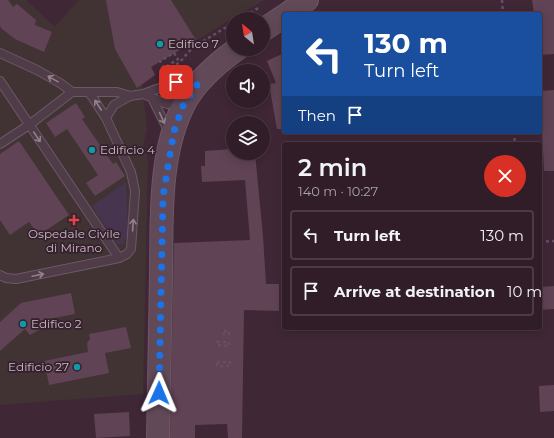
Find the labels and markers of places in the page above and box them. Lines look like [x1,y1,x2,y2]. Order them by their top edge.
place label: Edifico 7 [168,36,219,51]
marker: Edifico 7 [155,39,165,49]
pin [159,65,193,99]
place label: Edificio 4 [100,142,155,157]
marker: Edificio 4 [87,145,97,155]
marker: Ospedale Civile di Mirano [68,214,80,226]
place label: Ospedale Civile di Mirano [28,226,120,255]
place label: Edifico 2 [31,316,82,331]
marker: Edifico 2 [18,319,28,329]
place label: Edificio 27 [8,359,69,374]
marker: Edificio 27 [72,362,82,372]

